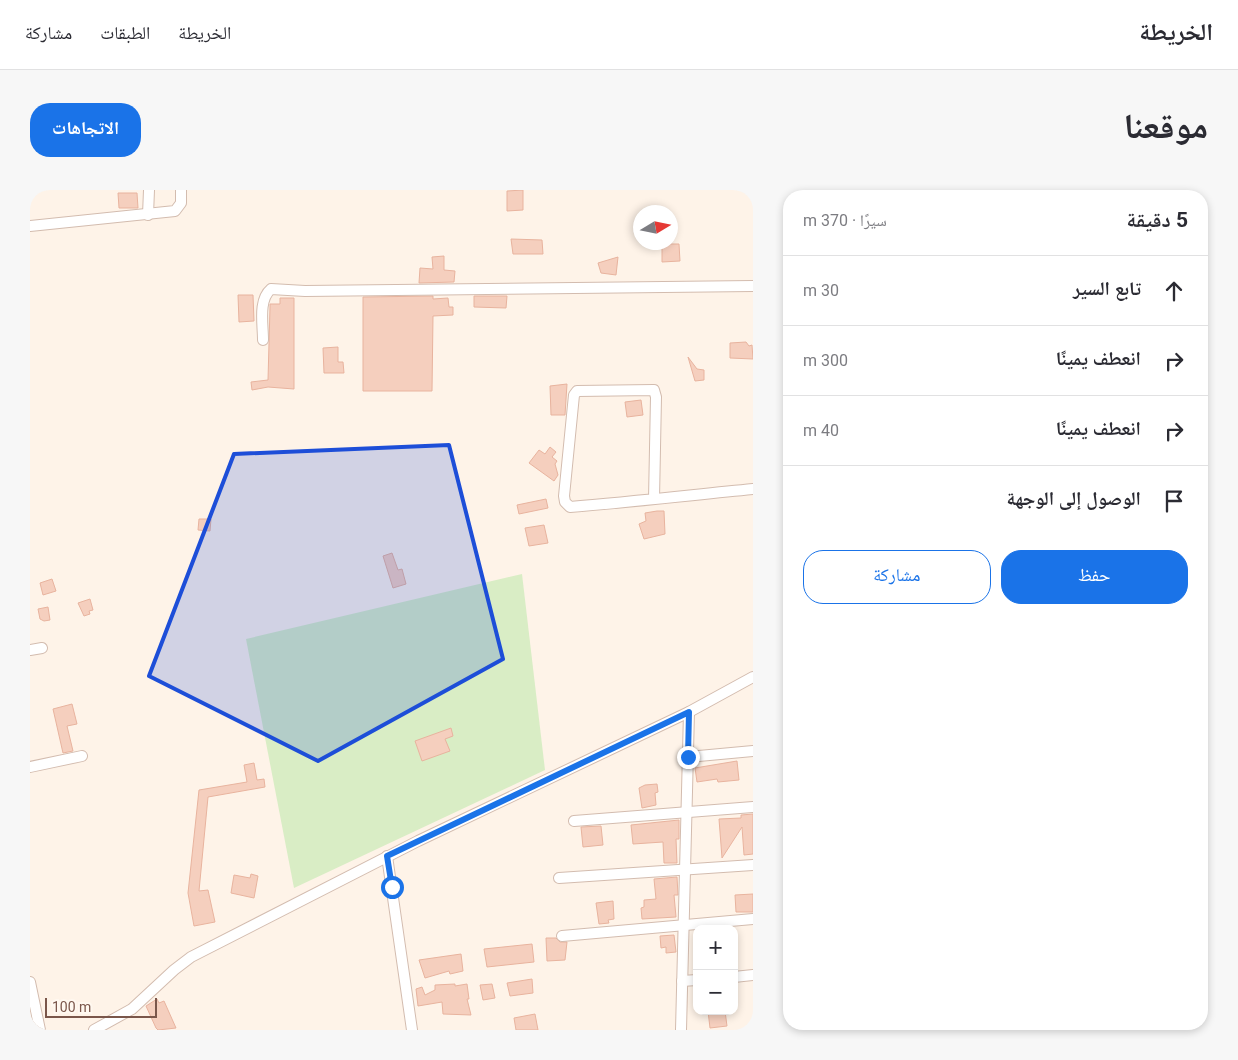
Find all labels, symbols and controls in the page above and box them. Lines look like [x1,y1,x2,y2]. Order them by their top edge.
text: الخريطة [1139,18,1213,46]
text: مشاركة [25,22,72,43]
text: الطبقات [100,22,150,43]
text: الخريطة [178,22,231,43]
button: الاتجاهات [30,103,141,157]
text: موقعنا [1123,106,1208,147]
north arrow [633,205,678,250]
text: 5 دقيقة [1127,208,1188,232]
text: سيرًا · 370 m [803,211,887,230]
text: تابع السير [1073,277,1141,300]
icon: ahead [1160,277,1188,305]
text: 30 m [803,281,839,300]
text: انعطف يمينًا [1056,347,1141,370]
icon: right [1160,347,1188,375]
text: 300 m [803,351,848,370]
text: انعطف يمينًا [1056,417,1141,440]
icon: right [1160,417,1188,445]
text: 40 m [803,421,839,440]
text: الوصول إلى الوجهة [1007,487,1141,510]
icon: arrive [1160,487,1188,515]
button: مشاركة [803,550,991,604]
button: حفظ [1001,550,1188,604]
route end [677,746,700,769]
route start [381,876,404,899]
map controls [693,925,738,1015]
button: + [693,925,738,970]
button: − [693,970,738,1015]
scale bar [45,995,158,1018]
text: 100 m [52,999,91,1015]

